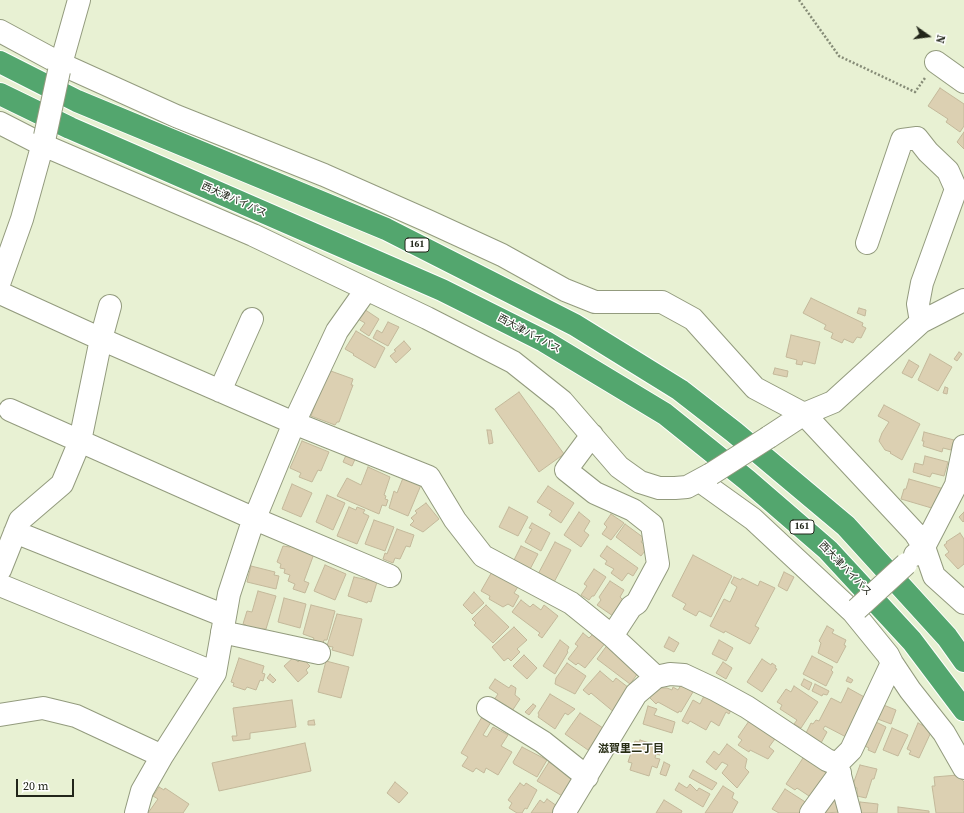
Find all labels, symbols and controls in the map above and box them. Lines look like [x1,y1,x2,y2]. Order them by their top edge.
north arrow [908,16,948,56]
text: N [932,33,948,45]
street label: 西大津バイパス [200,180,268,220]
road number: 161 [405,238,429,252]
street label: 西大津バイパス [495,312,563,356]
road number: 161 [790,520,814,534]
street label: 西大津バイパス [816,540,874,598]
district label: 滋賀里二丁目 [598,742,664,756]
scale bar [18,771,76,797]
text: 20 m [23,778,49,794]

